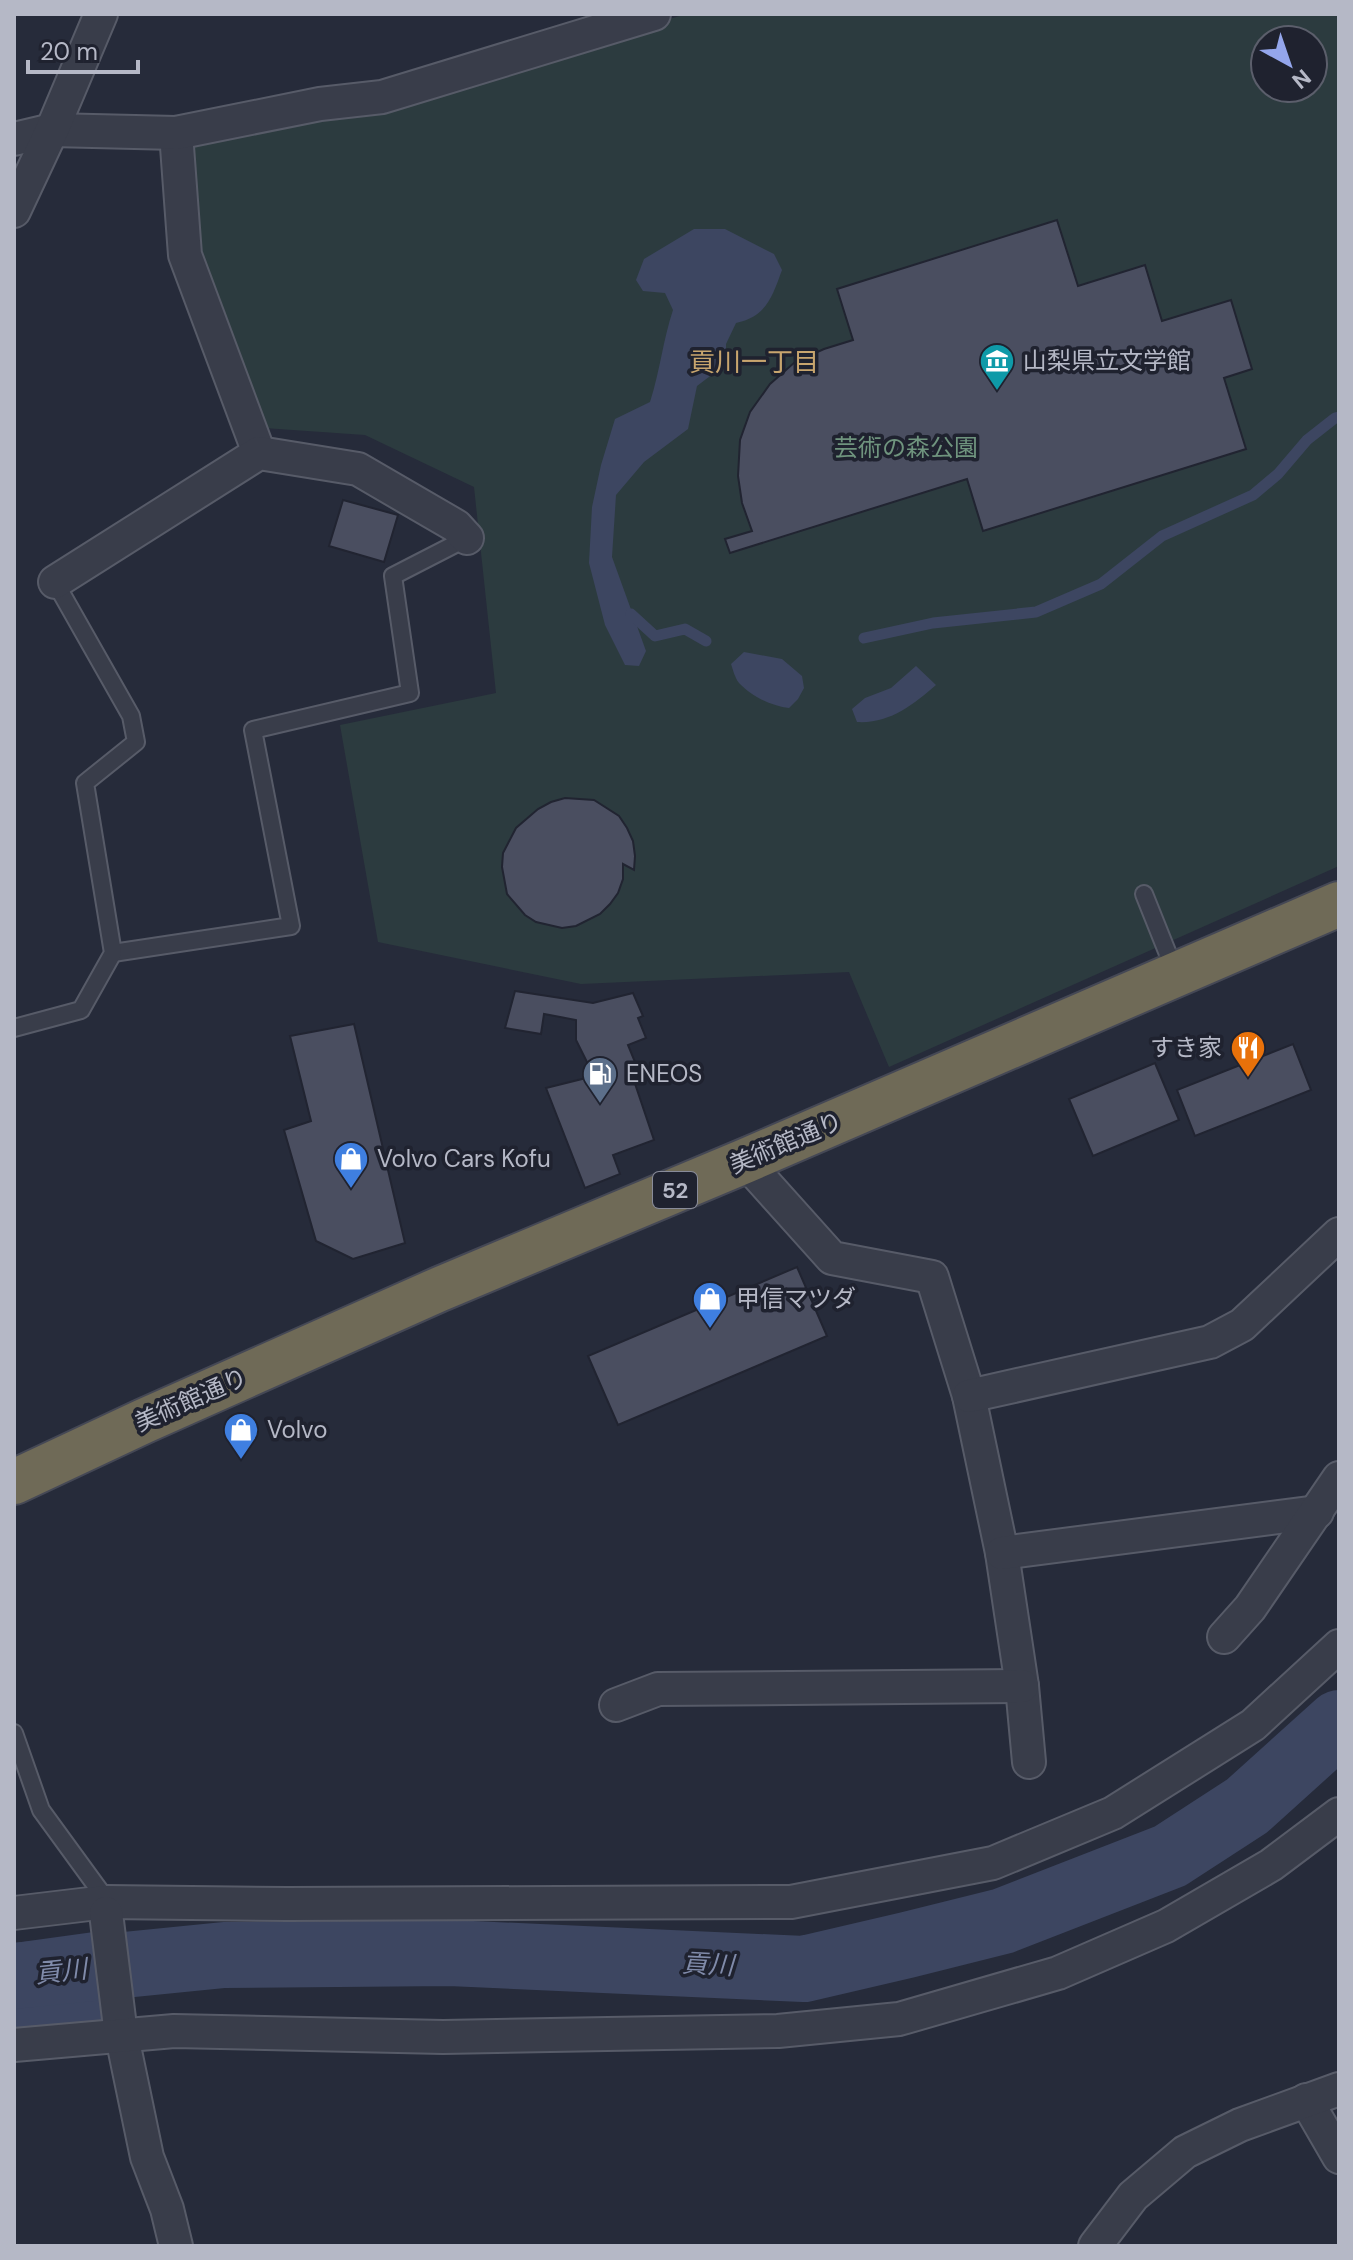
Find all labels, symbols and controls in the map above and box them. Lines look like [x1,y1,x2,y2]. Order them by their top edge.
scale bar [28,24,138,74]
north arrow [1249,24,1329,104]
text: 20 m [40,36,98,67]
text: N [1286,63,1317,95]
museum icon: 山梨県立文学館 [978,342,1016,392]
district label: 貢川一丁目 [689,345,819,379]
place label: 山梨県立文学館 [1023,345,1191,376]
park label: 芸術の森公園 [834,432,978,463]
restaurant icon: すき家 [1229,1029,1267,1079]
place label: すき家 [1150,1032,1222,1063]
fuel station icon: ENEOS [581,1055,619,1105]
place label: ENEOS [626,1058,702,1089]
street label: 美術館通り [725,1105,847,1180]
shop icon: Volvo Cars Kofu [332,1140,370,1190]
place label: Volvo Cars Kofu [377,1143,551,1174]
road number: 52 [653,1172,697,1208]
shop icon: 甲信マツダ [691,1280,729,1330]
place label: 甲信マツダ [736,1283,856,1314]
street label: 美術館通り [130,1361,252,1438]
shop icon: Volvo [222,1411,260,1461]
place label: Volvo [267,1414,327,1445]
water label: 貢川 [681,1946,738,1982]
water label: 貢川 [33,1951,92,1991]

